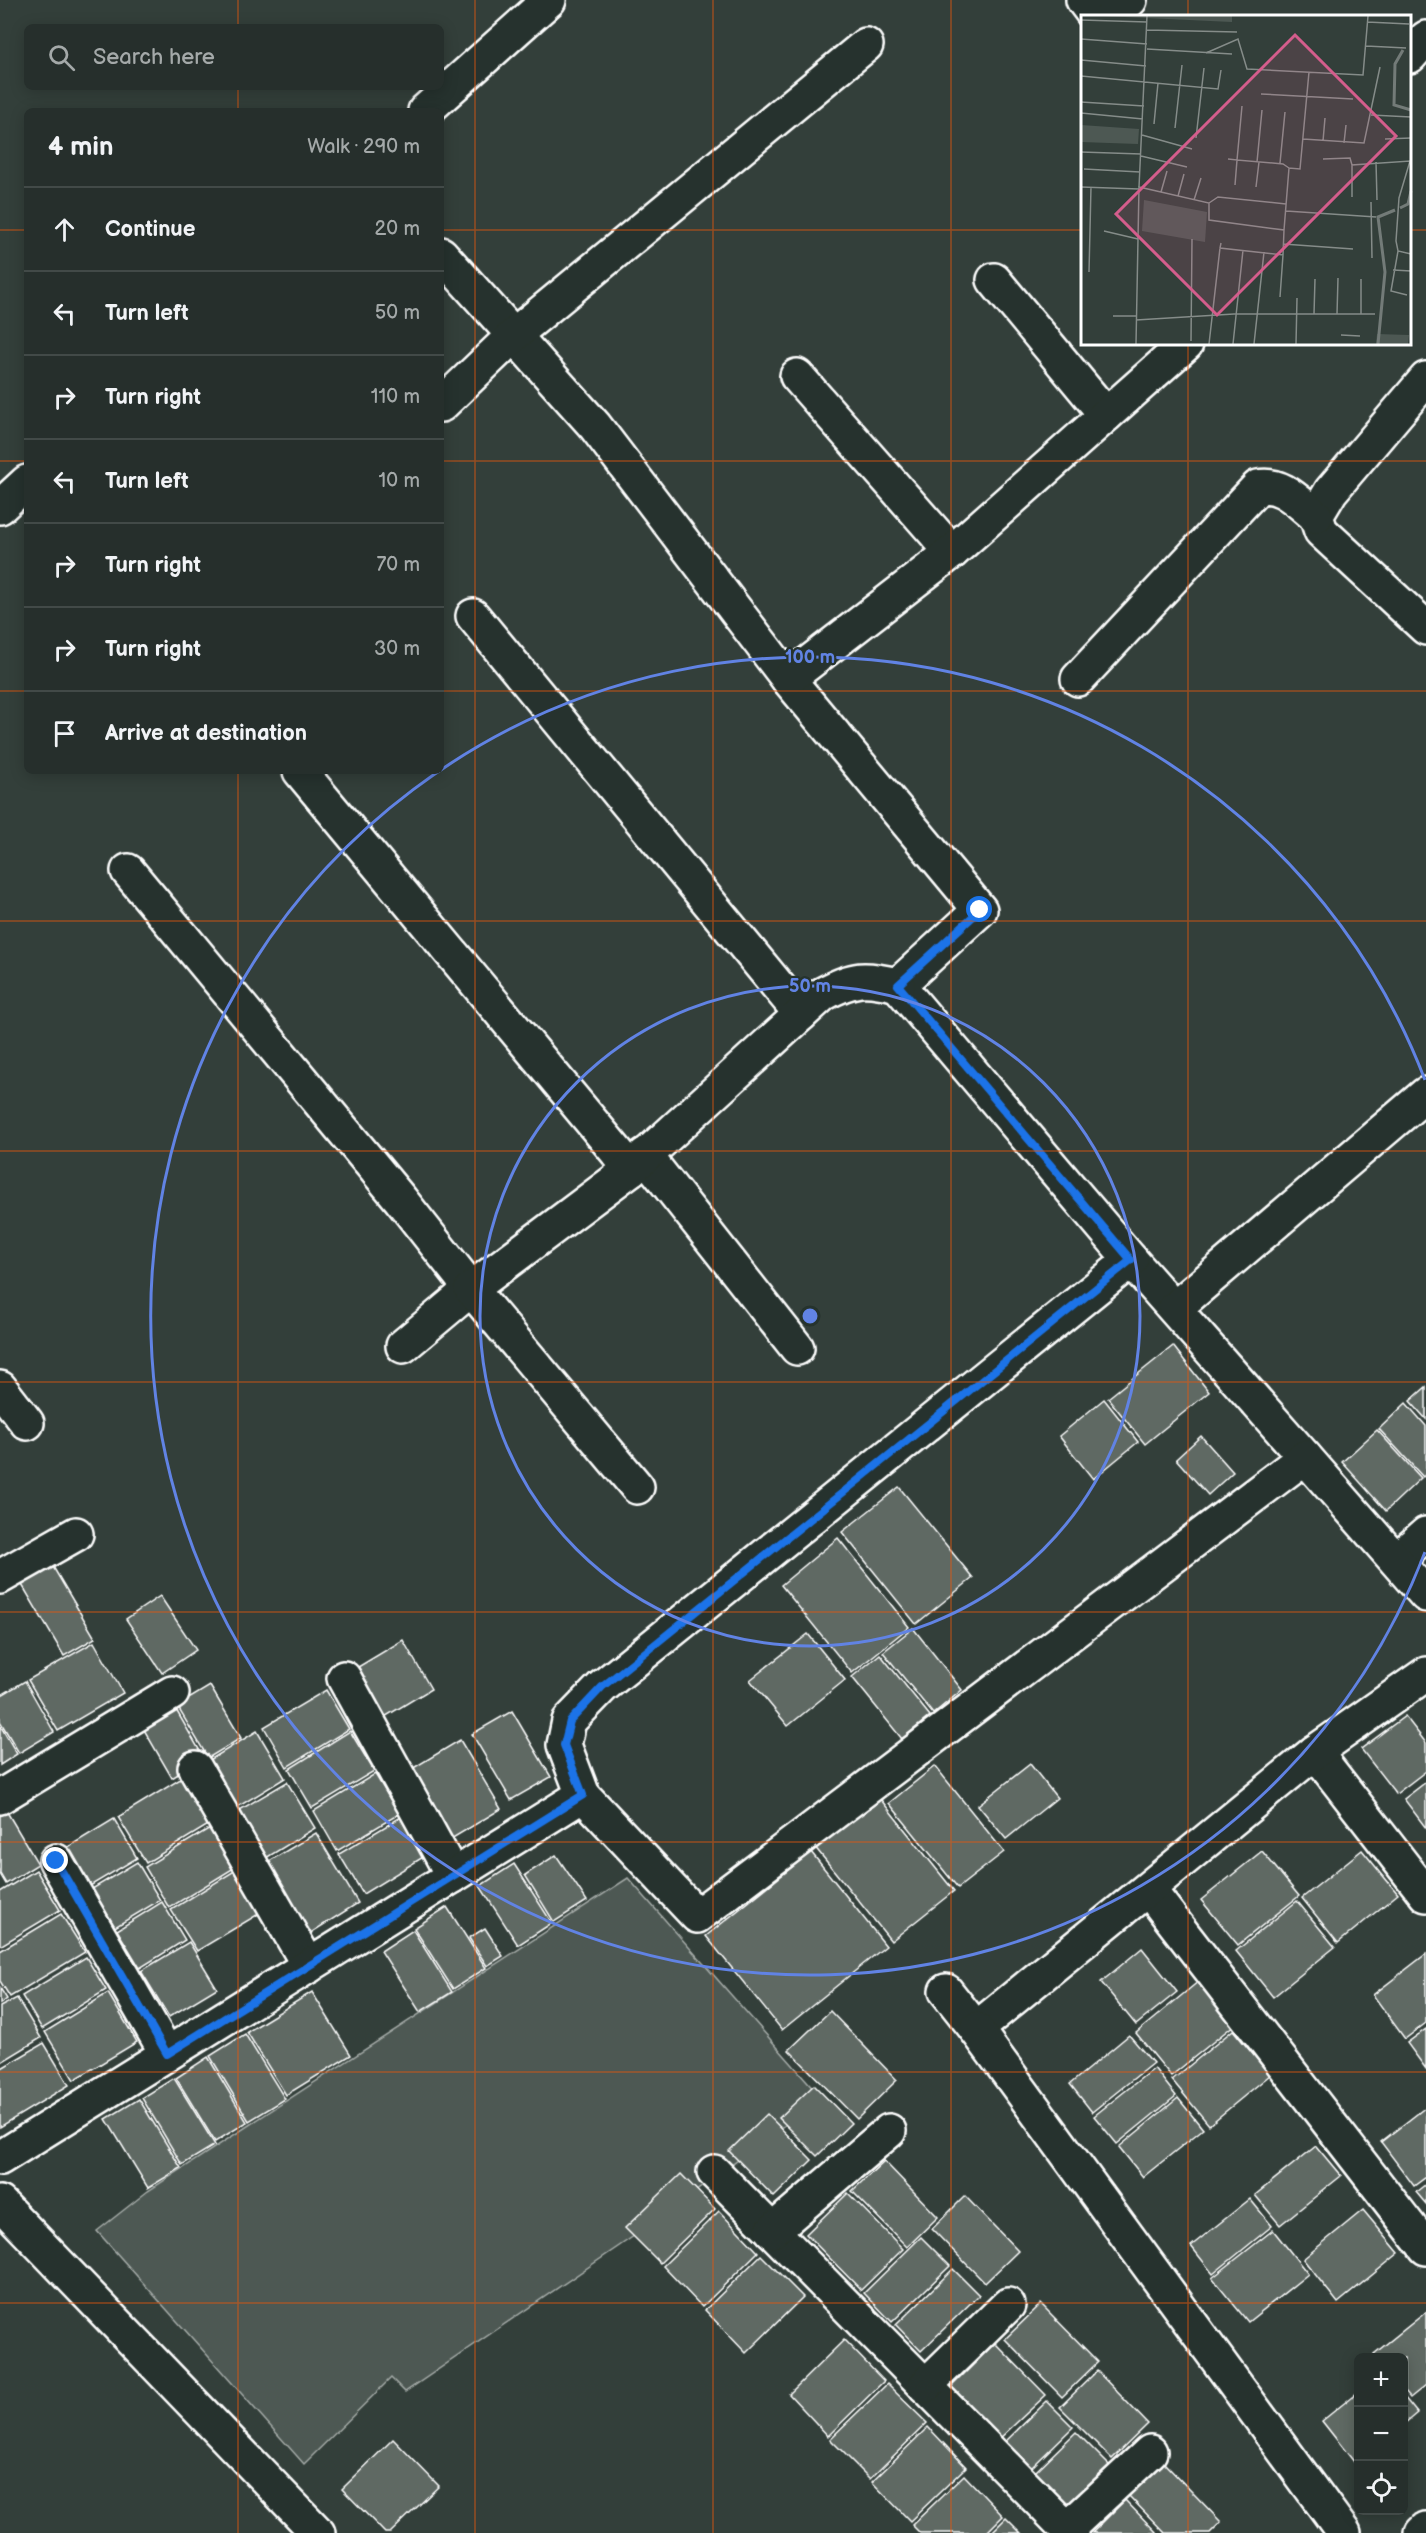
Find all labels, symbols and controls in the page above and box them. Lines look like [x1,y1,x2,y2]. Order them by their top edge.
inset map [1081,15,1411,345]
search box [24,24,444,90]
icon: search [45,41,78,74]
text: Search here [93,44,215,71]
text: 4 min [48,132,113,163]
text: Walk · 290 m [307,135,420,159]
icon: ahead [48,213,81,246]
text: Continue [105,216,195,243]
text: 20 m [375,217,420,241]
icon: left [48,297,81,330]
text: Turn left [105,300,189,327]
text: 50 m [375,301,420,325]
icon: right [48,381,81,414]
text: Turn right [105,384,201,411]
text: 110 m [371,385,420,409]
icon: left [48,465,81,498]
text: Turn left [105,468,189,495]
text: 10 m [379,469,420,493]
icon: right [48,549,81,582]
text: Turn right [105,552,201,579]
text: 70 m [376,553,420,577]
icon: right [48,633,81,666]
text: Turn right [105,636,201,663]
text: 30 m [374,637,420,661]
text: 100 m [785,647,835,668]
icon: arrive [48,717,81,750]
text: Arrive at destination [105,720,307,747]
route start [966,896,992,922]
text: 50 m [789,976,831,997]
centre of rings [800,1306,820,1326]
route end [42,1847,68,1873]
map controls [1354,2353,1408,2515]
button: + [1354,2353,1408,2407]
button: − [1354,2407,1408,2461]
button: locate [1354,2461,1408,2515]

